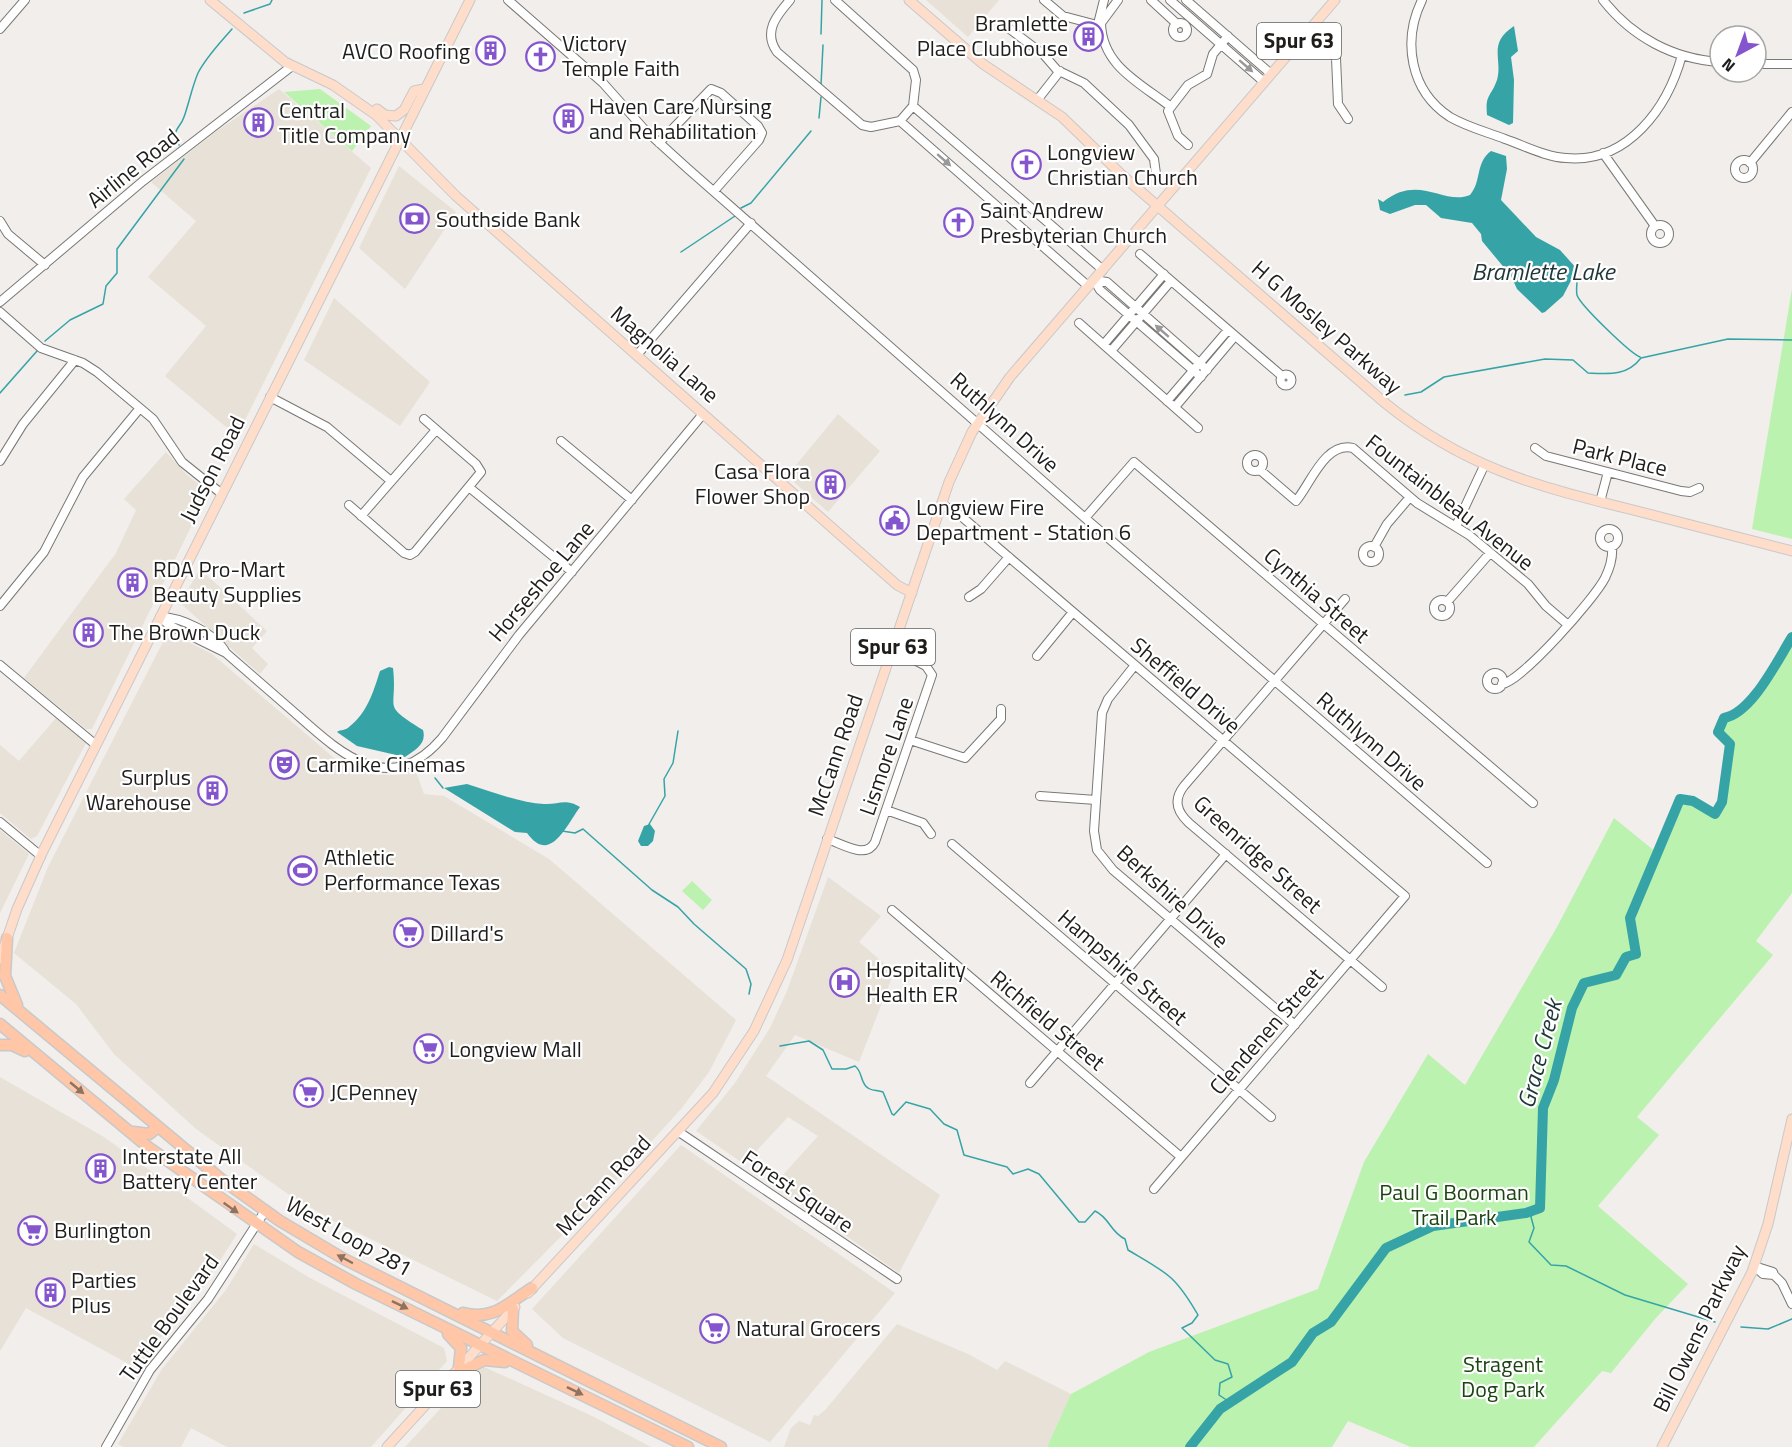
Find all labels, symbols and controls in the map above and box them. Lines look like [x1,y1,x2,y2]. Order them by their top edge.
place label: Bramlette Place Clubhouse [917,6,1068,65]
building icon: Bramlette Place Clubhouse [1073,20,1105,52]
road number: Spur 63 [1257,23,1341,59]
north arrow [1708,24,1768,84]
place label: Victory Temple Faith [562,26,680,85]
place label: AVCO Roofing [342,34,470,68]
building icon: AVCO Roofing [475,35,507,67]
church icon: Victory Temple Faith [525,40,557,72]
text: N [1716,53,1740,78]
one-way arrow [1238,59,1253,73]
place label: Haven Care Nursing and Rehabilitation [589,89,772,148]
place label: Central Title Company [279,93,411,152]
building icon: Haven Care Nursing and Rehabilitation [552,103,584,135]
building icon: Central Title Company [242,107,274,139]
street label: Airline Road [79,120,187,216]
place label: Longview Christian Church [1047,135,1198,194]
church icon: Longview Christian Church [1010,149,1042,181]
one-way arrow [936,153,951,166]
place label: Saint Andrew Presbyterian Church [980,193,1167,252]
place label: Southside Bank [436,202,581,236]
bank icon: Southside Bank [399,203,431,235]
church icon: Saint Andrew Presbyterian Church [943,207,975,239]
street label: H G Mosley Parkway [1244,252,1410,402]
water label: Bramlette Lake [1471,253,1617,289]
street label: Magnolia Lane [603,297,727,411]
one-way arrow [1155,324,1170,338]
street label: Ruthlynn Drive [943,364,1067,480]
street label: Judson Road [171,410,253,528]
street label: Fountainbleau Avenue [1358,425,1542,579]
street label: Park Place [1569,429,1671,485]
place label: Casa Flora Flower Shop [695,454,810,513]
building icon: Casa Flora Flower Shop [815,468,847,500]
place label: Longview Fire Department - Station 6 [916,490,1131,549]
public building icon: Longview Fire Department - Station 6 [879,504,911,536]
street label: Horseshoe Lane [480,513,602,649]
street label: Cynthia Street [1256,539,1378,651]
place label: RDA Pro-Mart Beauty Supplies [153,552,302,611]
building icon: RDA Pro-Mart Beauty Supplies [116,566,148,598]
place label: The Brown Duck [109,615,261,649]
building icon: The Brown Duck [72,616,104,648]
road number: Spur 63 [851,629,935,665]
street label: Sheffield Drive [1123,629,1249,741]
street label: Ruthlynn Drive [1309,683,1435,799]
street label: McCann Road [798,689,872,821]
street label: Lismore Lane [850,692,922,820]
place label: Carmike Cinemas [306,747,465,781]
theatre icon: Carmike Cinemas [269,748,301,780]
place label: Surplus Warehouse [86,760,191,819]
building icon: Surplus Warehouse [196,774,228,806]
street label: Greenridge Street [1186,787,1330,921]
street label: Berkshire Drive [1109,836,1237,956]
place label: Athletic Performance Texas [324,840,500,899]
sports icon: Athletic Performance Texas [287,854,319,886]
street label: Hampshire Street [1050,901,1196,1033]
place label: Dillard's [430,916,504,950]
supermarket icon: Dillard's [393,917,425,949]
place label: Hospitality Health ER [866,952,966,1011]
street label: Clendenen Street [1201,960,1331,1102]
street label: Richfield Street [983,962,1113,1079]
hospital icon: Hospitality Health ER [829,966,861,998]
water label: Grace Creek [1507,992,1572,1112]
place label: Longview Mall [449,1032,582,1066]
supermarket icon: Longview Mall [412,1033,444,1065]
place label: JCPenney [330,1075,418,1109]
supermarket icon: JCPenney [293,1076,325,1108]
one-way arrow [69,1081,84,1094]
street label: McCann Road [547,1127,659,1243]
place label: Interstate All Battery Center [122,1139,258,1198]
street label: Forest Square [735,1141,861,1241]
building icon: Interstate All Battery Center [85,1153,117,1185]
park label: Paul G Boorman Trail Park [1379,1175,1529,1234]
street label: West Loop 281 [280,1187,418,1285]
one-way arrow [224,1201,239,1213]
place label: Burlington [54,1213,151,1247]
supermarket icon: Burlington [17,1214,49,1246]
street label: Bill Owens Parkway [1644,1238,1755,1418]
street label: Tuttle Boulevard [111,1247,227,1389]
one-way arrow [336,1255,354,1265]
place label: Parties Plus [71,1263,136,1322]
building icon: Parties Plus [34,1277,66,1309]
one-way arrow [391,1301,408,1310]
place label: Natural Grocers [736,1311,881,1345]
supermarket icon: Natural Grocers [699,1312,731,1344]
park label: Stragent Dog Park [1461,1347,1545,1406]
road number: Spur 63 [396,1371,480,1407]
one-way arrow [566,1387,583,1396]

